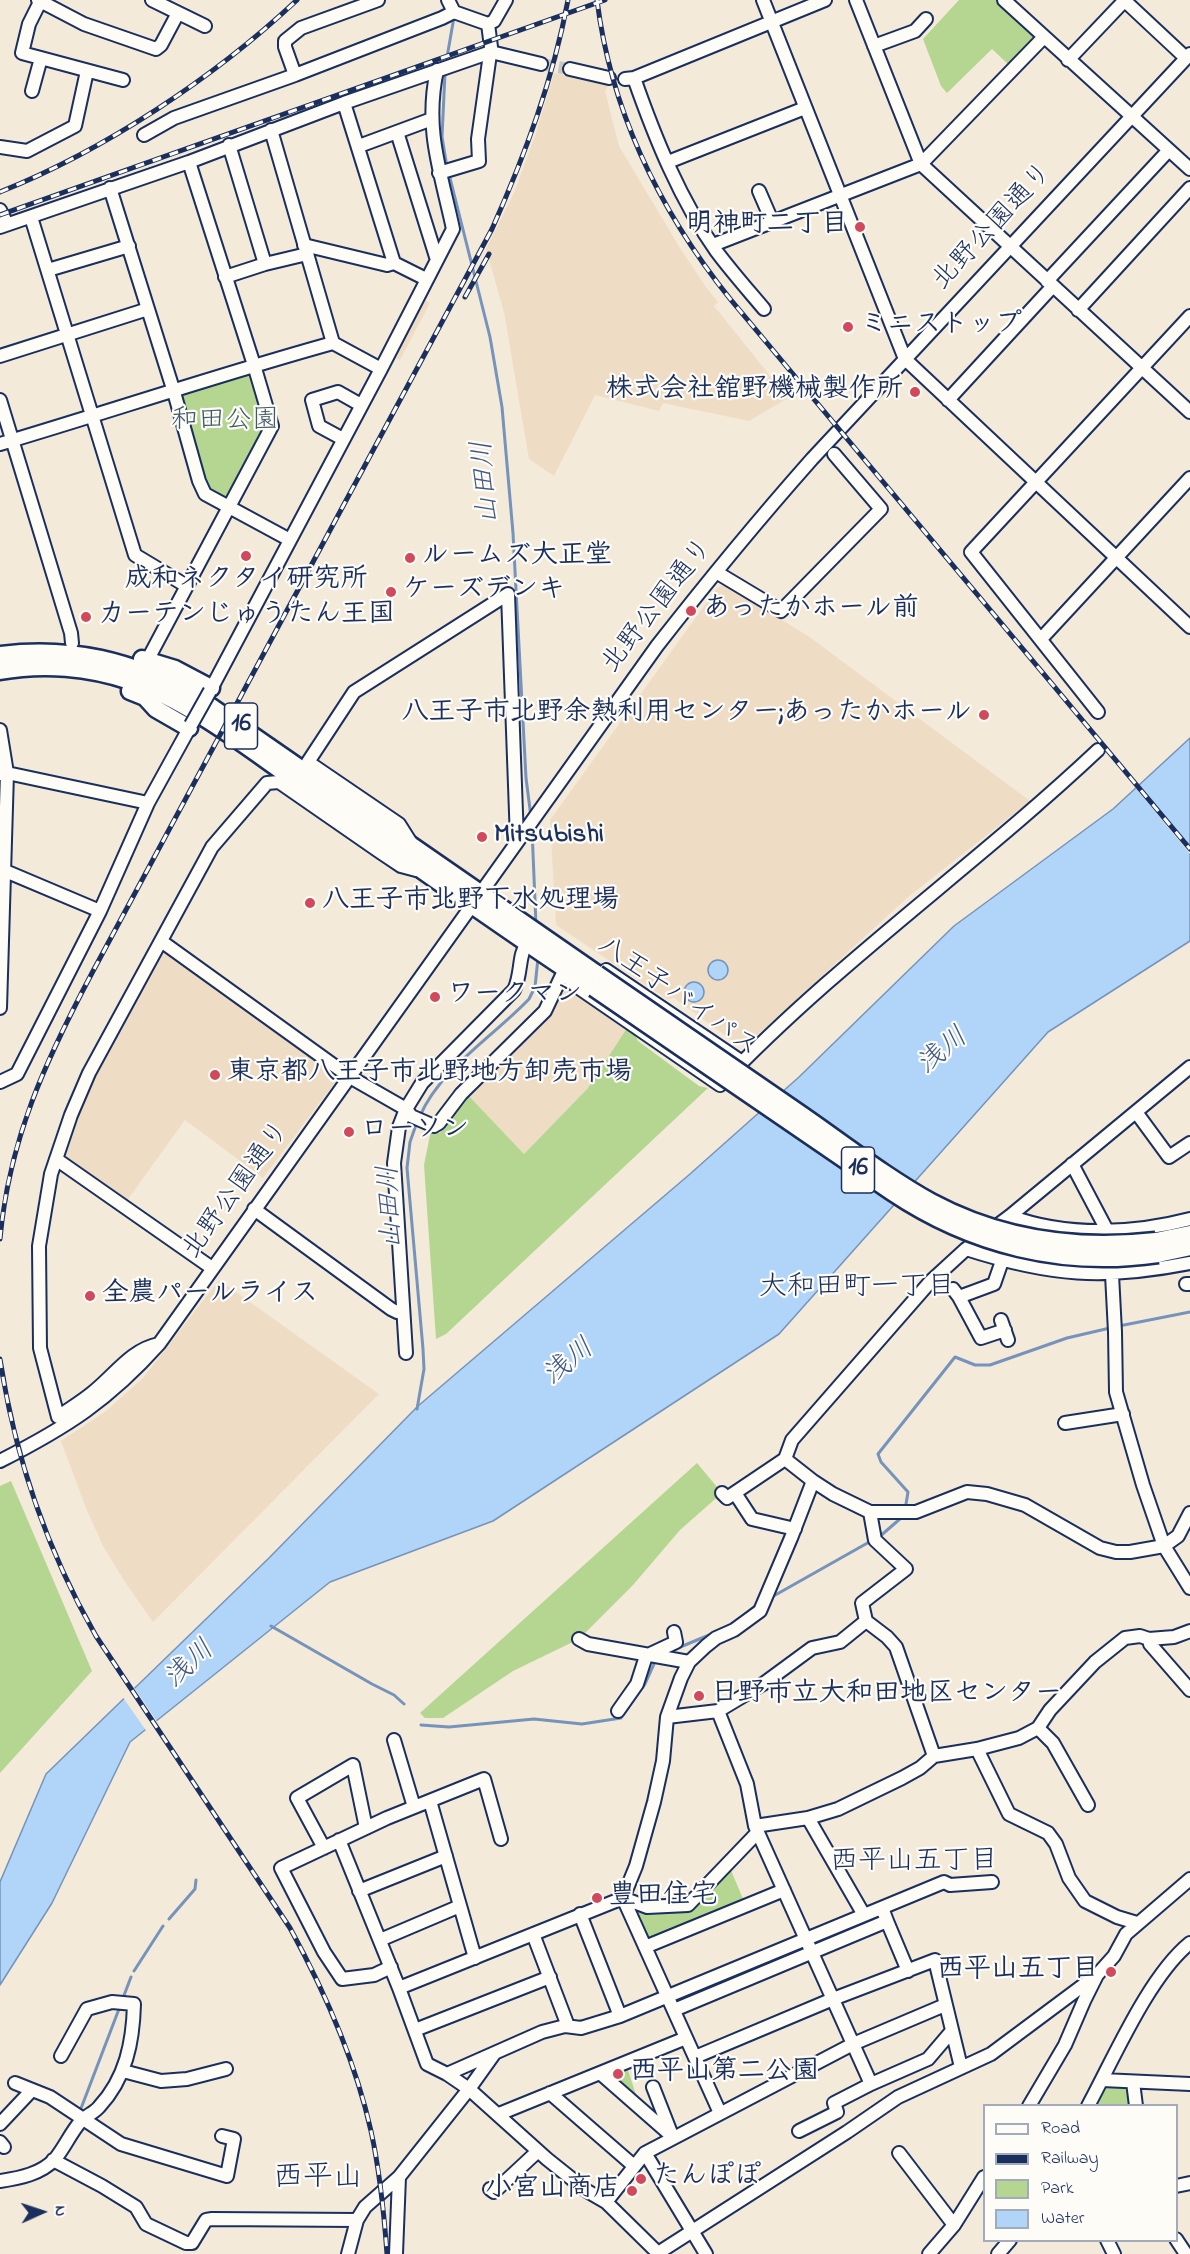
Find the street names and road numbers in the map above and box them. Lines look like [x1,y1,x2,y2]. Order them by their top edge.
street label: 北野公園通り [927,158,1061,298]
street label: 北野公園通り [596,533,722,681]
road number: 16 [224,703,258,749]
street label: 八王子バイパス [590,931,764,1065]
street label: 北野公園通り [177,1116,299,1266]
road number: 16 [842,1147,874,1193]

